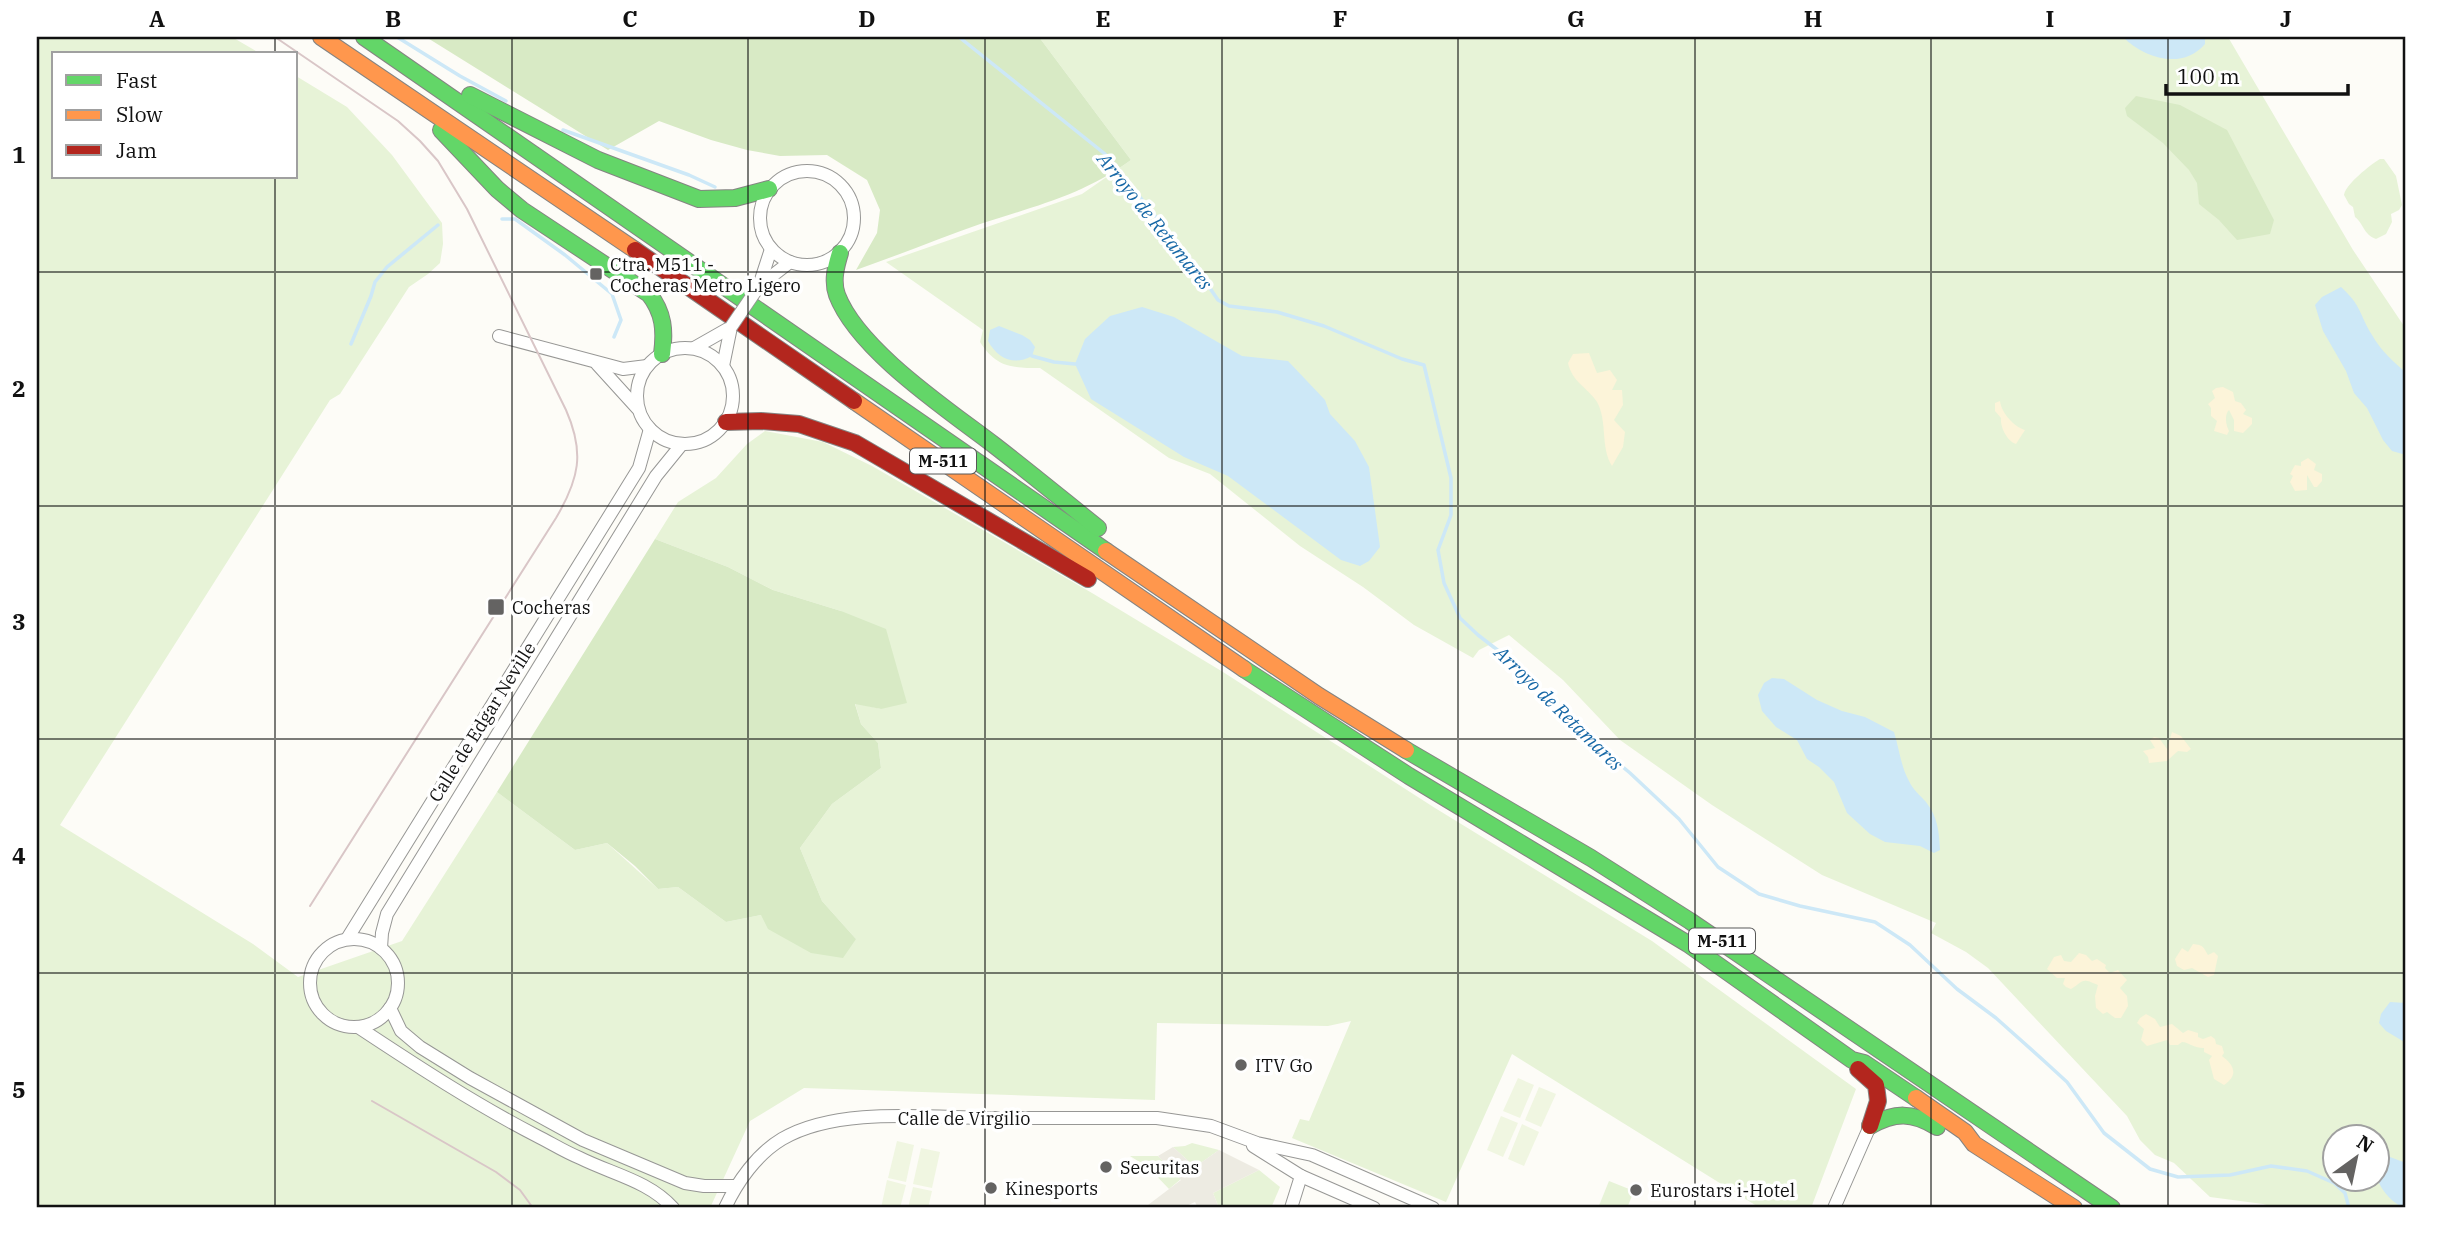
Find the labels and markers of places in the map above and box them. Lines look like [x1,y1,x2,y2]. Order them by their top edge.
place label: Ctra. M511 - Cocheras Metro Ligero [610,253,801,297]
marker: Ctra. M511 - Cocheras Metro Ligero [588,266,604,282]
place label: Cocheras [512,596,591,619]
marker: Cocheras [486,597,506,617]
place label: ITV Go [1255,1054,1313,1077]
marker: ITV Go [1233,1057,1249,1073]
place label: Securitas [1120,1156,1199,1179]
marker: Securitas [1098,1159,1114,1175]
place label: Kinesports [1005,1177,1098,1200]
place label: Eurostars i-Hotel [1650,1179,1795,1202]
marker: Kinesports [983,1180,999,1196]
marker: Eurostars i-Hotel [1628,1182,1644,1198]

